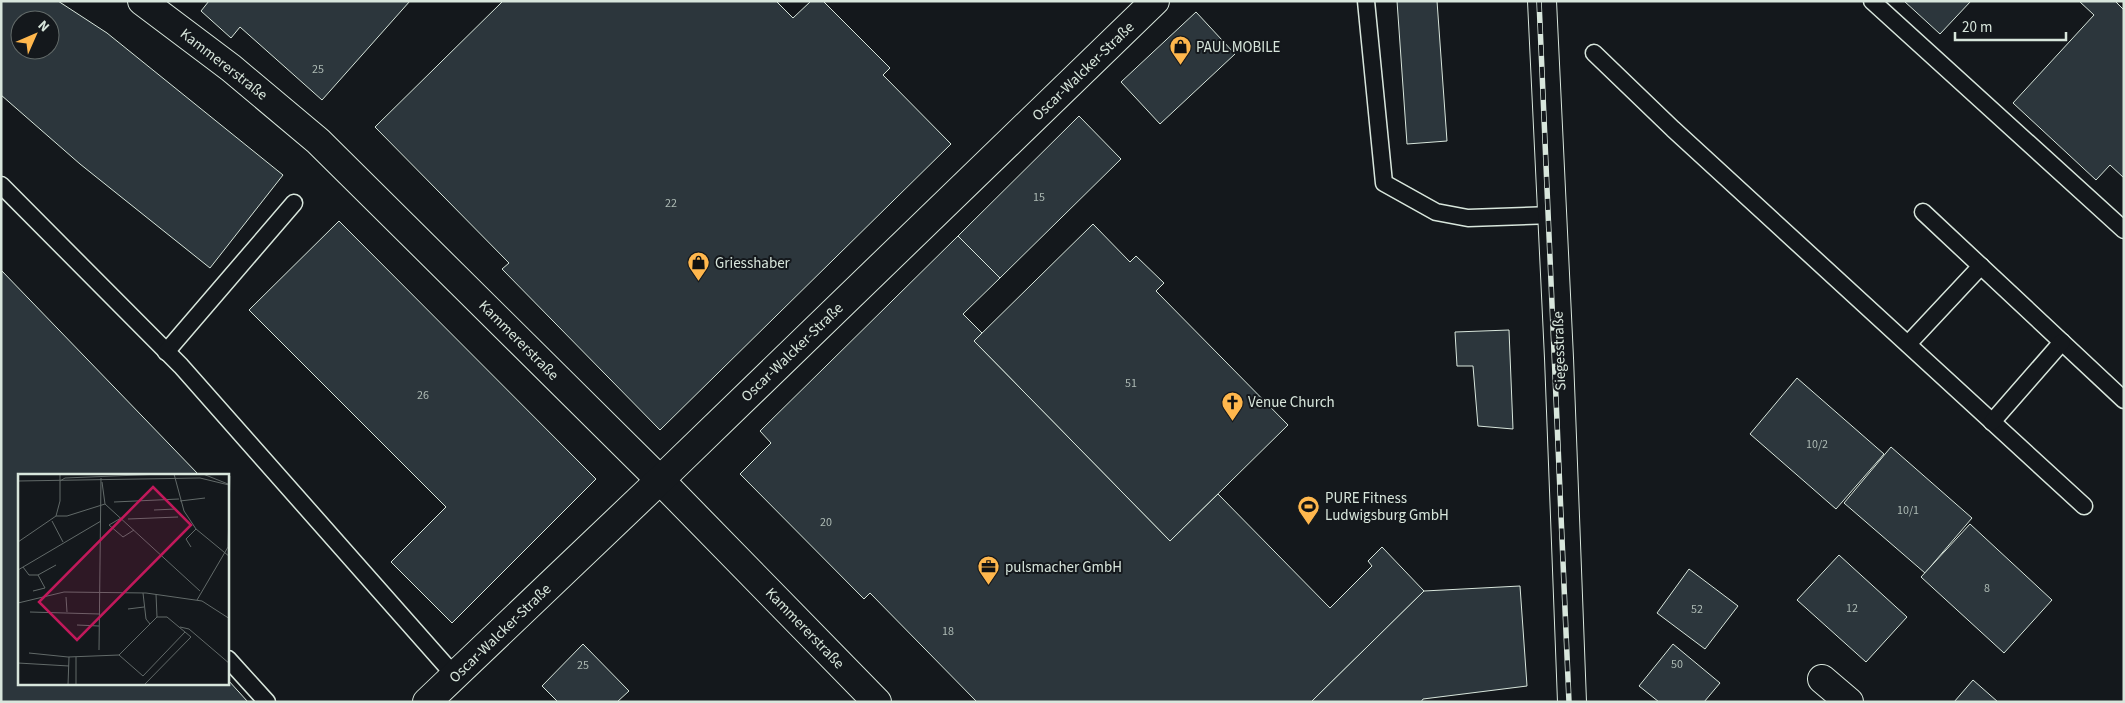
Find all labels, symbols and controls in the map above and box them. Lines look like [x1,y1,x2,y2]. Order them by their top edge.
north arrow [10,10,60,60]
scale bar [1955,10,2066,42]
text: N [33,16,54,37]
street label: Oscar-Walcker-Straße [1028,17,1139,126]
text: 20 m [1962,17,1992,38]
street label: Kammererstraße [176,24,272,105]
shop icon: PAUL MOBILE [1168,35,1192,66]
place label: PAUL MOBILE [1196,37,1281,58]
house number: 25 [312,61,324,78]
house number: 15 [1033,189,1045,206]
house number: 22 [665,195,677,212]
shop icon: Griesshaber [687,251,711,282]
place label: Griesshaber [715,253,791,274]
street label: Kammererstraße [474,296,563,385]
street label: Oscar-Walcker-Straße [737,298,848,407]
street label: Siegesstraße [1548,311,1571,391]
house number: 51 [1125,375,1137,392]
house number: 26 [417,387,429,404]
church icon: Venue Church [1220,390,1244,421]
place label: Venue Church [1248,392,1335,413]
house number: 10/2 [1806,436,1828,453]
inset map [18,474,229,686]
place label: PURE Fitness Ludwigsburg GmbH [1325,488,1449,526]
sports icon: PURE Fitness Ludwigsburg GmbH [1297,495,1321,526]
house number: 10/1 [1897,502,1919,519]
house number: 20 [820,514,832,531]
office icon: pulsmacher GmbH [977,555,1001,586]
place label: pulsmacher GmbH [1005,557,1122,578]
street label: Oscar-Walcker-Straße [445,579,556,688]
house number: 8 [1984,580,1990,597]
street label: Kammererstraße [760,583,849,674]
house number: 12 [1846,600,1858,617]
house number: 52 [1691,601,1703,618]
house number: 18 [942,623,954,640]
house number: 50 [1671,656,1683,673]
house number: 25 [577,657,589,674]

